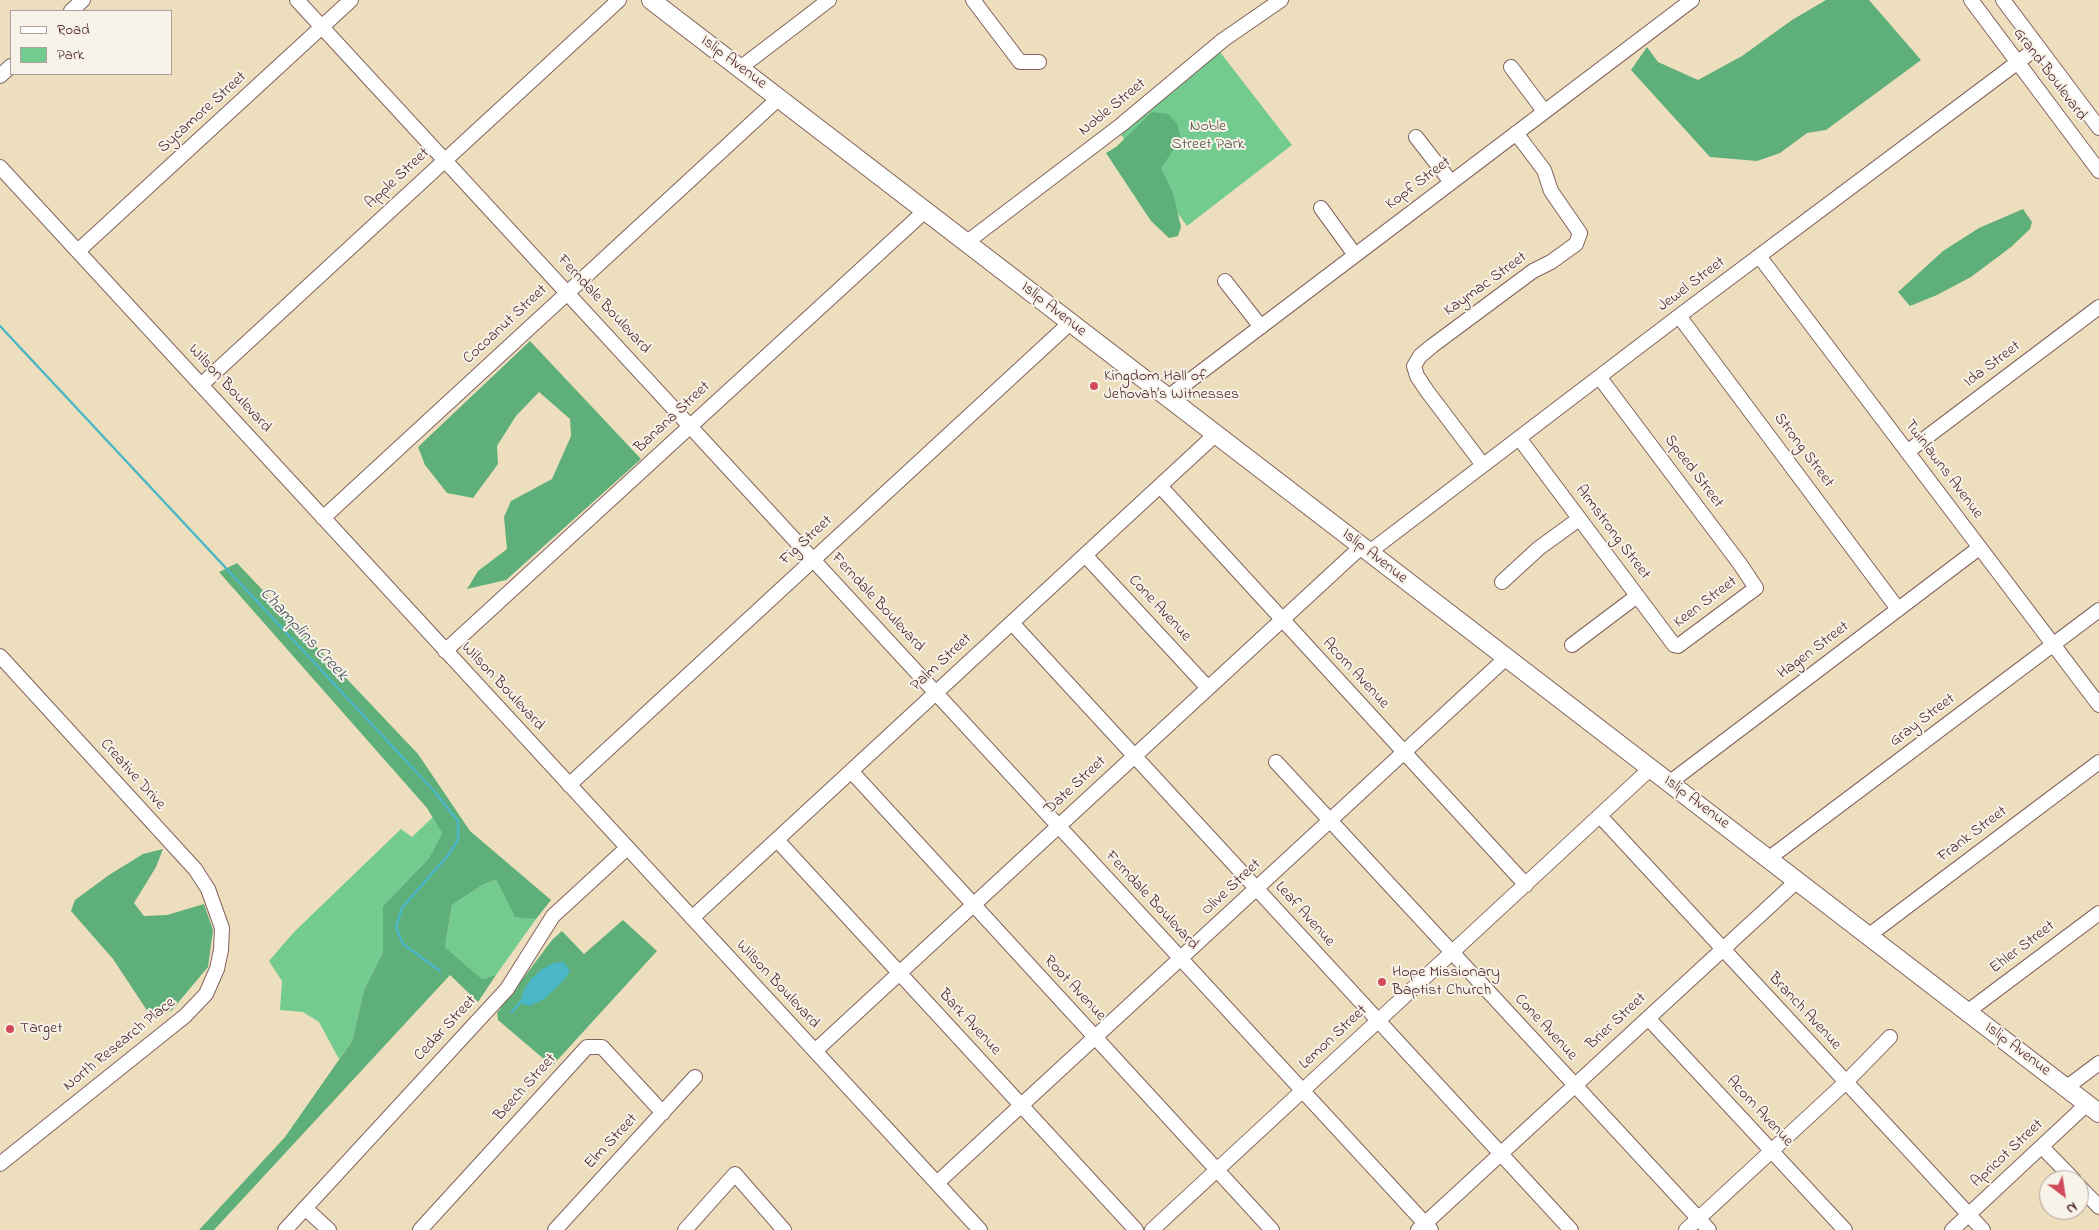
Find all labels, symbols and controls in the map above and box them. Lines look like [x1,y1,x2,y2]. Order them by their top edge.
legend [10,10,172,75]
text: Road [57,19,90,41]
street label: Grand Boulevard [2008,25,2090,125]
street label: Islip Avenue [696,32,770,94]
text: Park [57,44,84,66]
street label: Sycamore Street [155,68,251,158]
street label: Noble Street [1076,75,1150,141]
park label: Noble Street Park [1171,117,1245,155]
street label: Apple Street [362,144,434,214]
street label: Kopf Street [1383,153,1455,215]
street label: Kaymac Street [1441,248,1531,322]
street label: Ferndale Boulevard [552,251,654,359]
street label: Jewel Street [1654,253,1730,317]
street label: Islip Avenue [1016,278,1090,342]
street label: Cocoanut Street [460,281,552,369]
street label: Ida Street [1961,338,2025,392]
street label: Wilson Boulevard [183,341,275,437]
place label: Kingdom Hall of Jehovah’s Witnesses [1104,367,1239,405]
street label: Banana Street [631,378,715,458]
marker: Kingdom Hall of Jehovah’s Witnesses [1088,380,1100,392]
street label: Strong Street [1769,410,1837,492]
street label: Twinlawns Avenue [1899,417,1987,523]
street label: Speed Street [1659,432,1727,512]
street label: Armstrong Street [1570,482,1654,584]
street label: Fig Street [777,512,837,570]
street label: Islip Avenue [1337,525,1411,589]
street label: Ferndale Boulevard [826,549,928,657]
street label: Cone Avenue [1123,572,1195,646]
street label: Keen Street [1671,573,1741,633]
water label: Champlins Creek [254,584,352,686]
street label: Hagen Street [1774,618,1854,684]
street label: Palm Street [908,630,976,696]
street label: Acorn Avenue [1317,635,1393,713]
street label: Wilson Boulevard [456,639,548,735]
street label: Gray Street [1887,690,1959,752]
street label: Creative Drive [95,735,169,815]
street label: Date Street [1041,753,1111,819]
street label: Islip Avenue [1659,772,1733,834]
street label: Frank Street [1935,803,2011,867]
street label: Ferndale Boulevard [1100,847,1202,955]
street label: Olive Street [1198,856,1266,920]
street label: Leaf Avenue [1270,878,1338,952]
street label: Ehler Street [1987,917,2059,979]
street label: Wilson Boulevard [731,937,823,1033]
street label: Root Avenue [1039,952,1109,1026]
place label: Hope Missionary Baptist Church [1392,963,1500,1001]
street label: Branch Avenue [1763,969,1845,1055]
marker: Hope Missionary Baptist Church [1376,976,1388,988]
street label: Bark Avenue [934,986,1004,1060]
street label: Brier Street [1583,989,1651,1055]
street label: Cone Avenue [1509,991,1581,1065]
street label: Cedar Street [411,992,481,1066]
street label: North Research Place [60,994,180,1096]
street label: Lemon Street [1296,1002,1372,1074]
place label: Target [20,1019,63,1039]
street label: Islip Avenue [1980,1019,2054,1081]
marker: Target [4,1023,16,1035]
street label: Beech Street [491,1050,561,1126]
street label: Acorn Avenue [1721,1073,1797,1151]
street label: Elm Street [581,1110,643,1174]
street label: Apricot Street [1968,1116,2048,1192]
north arrow [2039,1170,2089,1220]
text: N [2062,1196,2081,1219]

